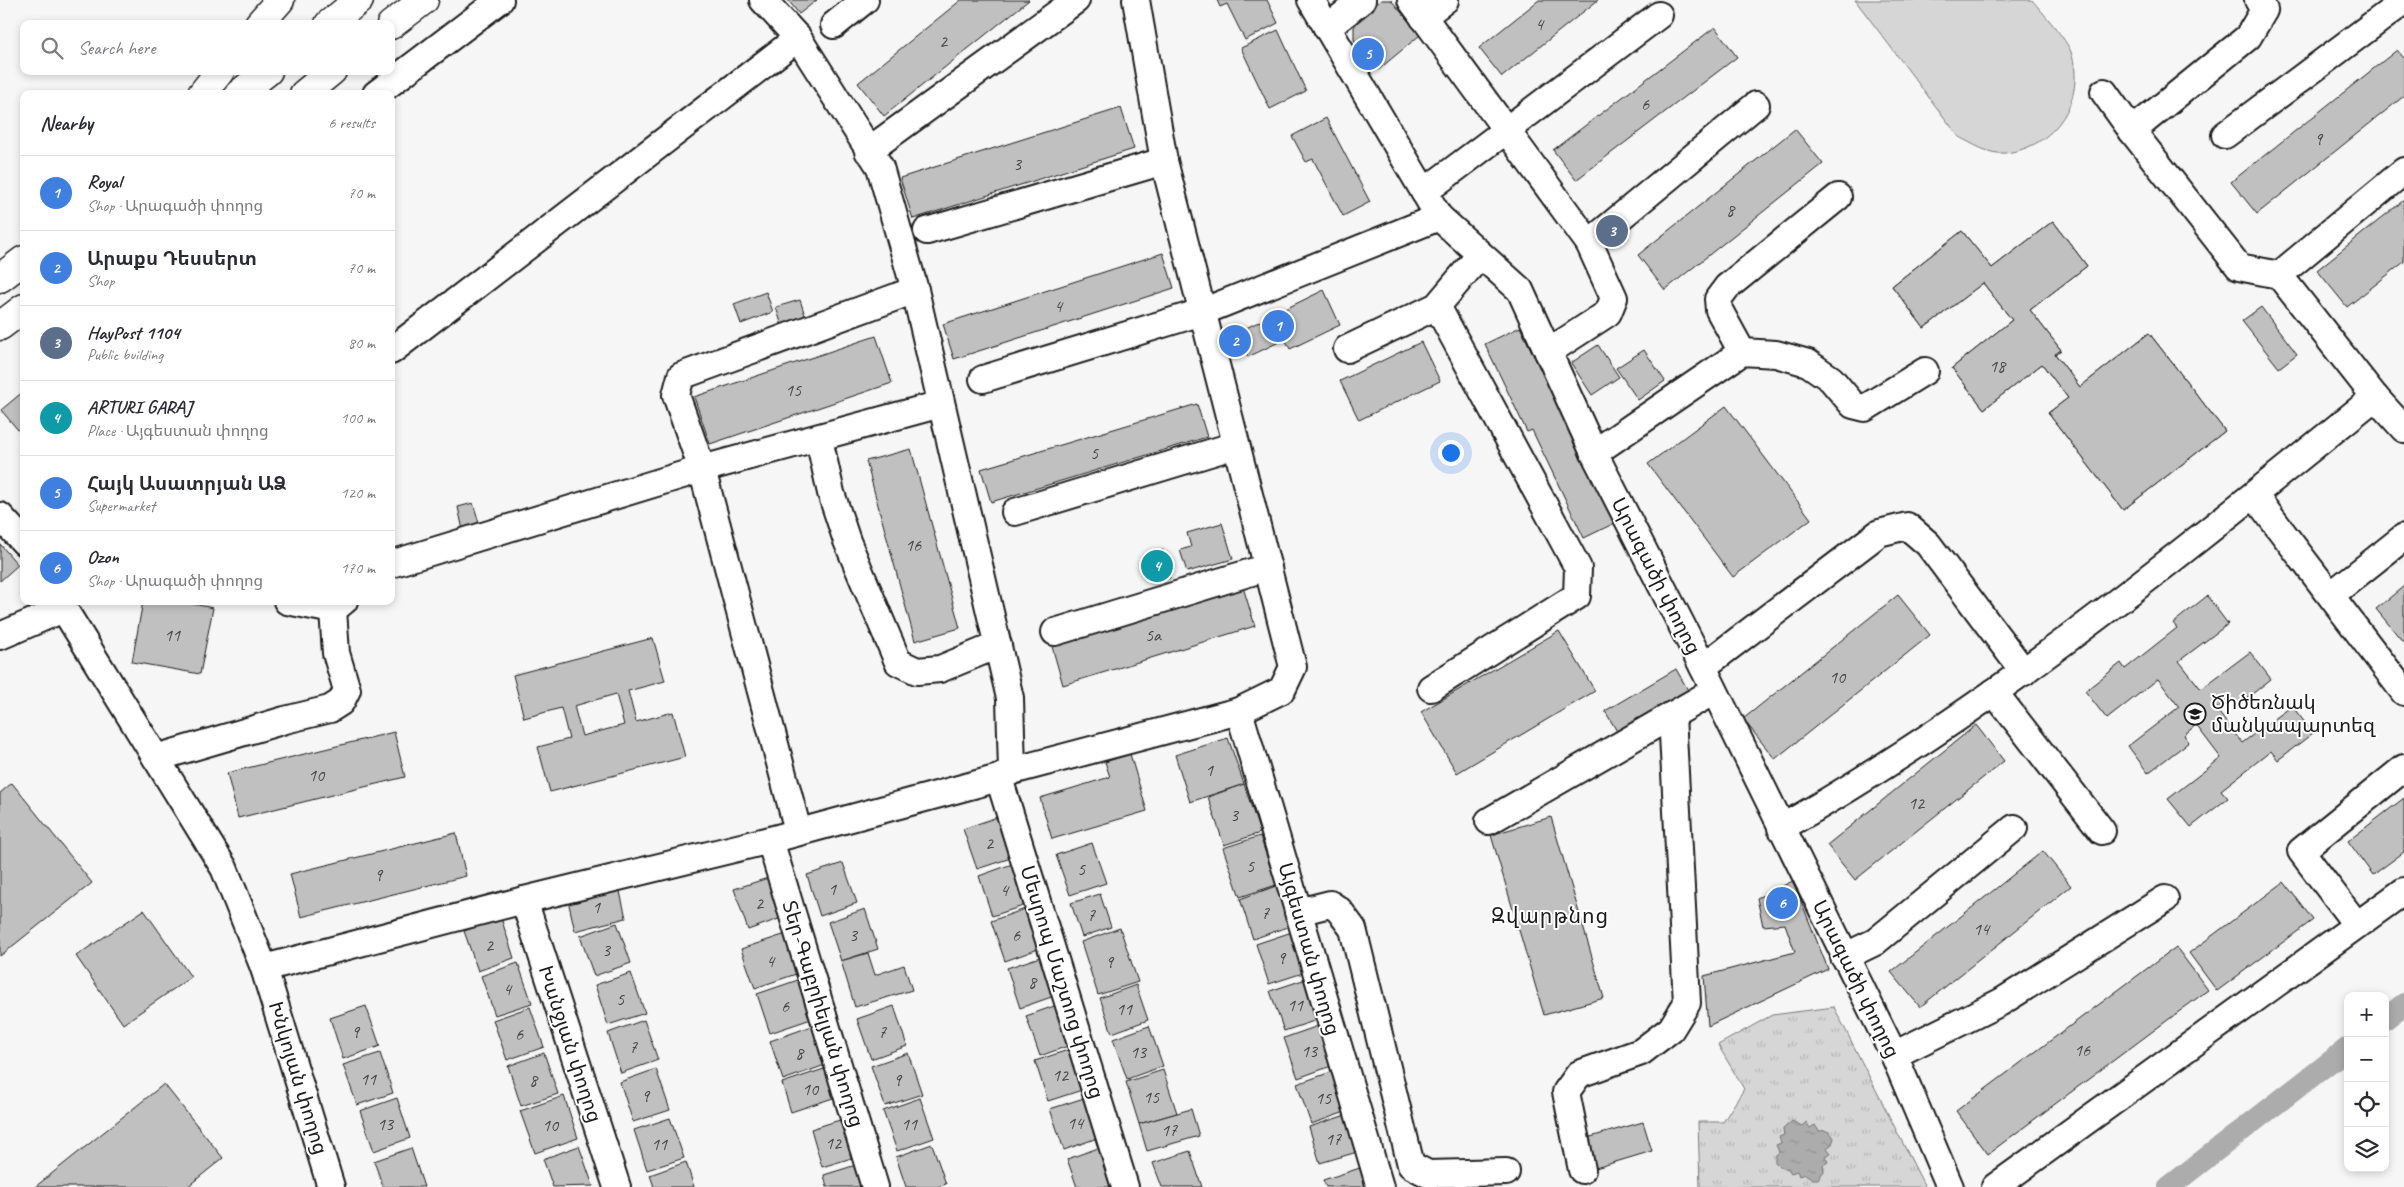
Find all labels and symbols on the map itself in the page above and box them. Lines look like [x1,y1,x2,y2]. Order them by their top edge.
house number: 4 [1535,13,1545,35]
house number: 2 [939,30,949,52]
pin: 5 [1352,35,1384,73]
house number: 6 [1641,93,1650,115]
house number: 9 [2314,128,2324,150]
house number: 3 [1013,153,1023,175]
house number: 8 [1726,199,1736,221]
pin: 3 [1596,212,1628,250]
house number: 4 [1054,295,1064,317]
pin: 1 [1262,307,1294,345]
pin: 2 [1219,322,1251,360]
house number: 18 [1989,355,2007,377]
house number: 15 [785,379,802,401]
your location [1438,440,1464,466]
house number: 5 [1090,442,1099,464]
street label: Արագածի փողոց [1606,493,1706,659]
house number: 16 [905,534,922,556]
pin: 4 [1141,547,1173,585]
house number: 11 [164,624,181,646]
house number: 5a [1145,624,1162,646]
house number: 10 [1829,666,1847,688]
place label: Ծիծեռնակ մանկապարտեզ [2211,690,2376,738]
school or university icon: Ծիծեռնակ մանկապարտեզ [2183,702,2207,726]
house number: 1 [1205,759,1214,781]
house number: 10 [308,764,326,786]
house number: 12 [1908,792,1926,814]
house number: 3 [1230,804,1240,826]
house number: 2 [985,832,995,854]
house number: 5 [1246,855,1255,877]
house number: 5 [1077,858,1086,880]
street label: Այգեստան փողոց [1272,860,1346,1038]
street label: Մեսրոպ Մաշտոց փողոց [1015,862,1109,1102]
house number: 9 [374,864,384,886]
house number: 1 [828,878,837,900]
house number: 4 [1000,879,1010,901]
pin: 6 [1766,884,1798,922]
house number: 2 [755,892,765,914]
house number: 1 [592,896,601,918]
street label: Արագածի փողոց [1807,896,1905,1062]
street label: Տեր-Գաբրիելյան փողոց [777,898,869,1130]
house number: 7 [1261,902,1270,924]
district label: Զվարթնոց [1491,903,1609,929]
house number: 7 [1087,904,1096,926]
house number: 14 [1973,918,1991,940]
house number: 3 [849,924,859,946]
house number: 6 [1012,924,1021,946]
house number: 2 [485,934,495,956]
house number: 3 [602,939,612,961]
house number: 9 [1277,947,1287,969]
house number: 4 [766,950,776,972]
house number: 9 [1105,951,1115,973]
street label: Խանջյան փողոց [533,962,607,1126]
house number: 8 [1028,971,1038,993]
house number: 4 [503,978,513,1000]
house number: 5 [616,988,625,1010]
house number: 11 [1287,994,1304,1016]
house number: 6 [781,995,790,1017]
street label: Խնկոյան փողոց [263,998,333,1158]
house number: 11 [1116,998,1133,1020]
house number: 9 [351,1021,361,1043]
house number: 7 [878,1021,887,1043]
house number: 6 [515,1023,524,1045]
house number: 7 [629,1036,638,1058]
house number: 16 [2074,1039,2091,1061]
house number: 13 [1301,1040,1319,1062]
house number: 13 [1130,1041,1148,1063]
house number: 8 [795,1042,805,1064]
house number: 12 [1052,1064,1070,1086]
house number: 11 [360,1068,377,1090]
house number: 8 [529,1069,539,1091]
house number: 9 [893,1069,903,1091]
house number: 10 [802,1078,820,1100]
house number: 9 [641,1085,651,1107]
house number: 15 [1143,1086,1160,1108]
house number: 15 [1315,1087,1332,1109]
house number: 14 [1067,1112,1085,1134]
house number: 13 [377,1113,395,1135]
house number: 11 [901,1113,918,1135]
house number: 10 [542,1114,560,1136]
house number: 17 [1161,1119,1178,1141]
house number: 17 [1325,1128,1342,1150]
house number: 12 [825,1132,843,1154]
house number: 11 [651,1133,668,1155]

